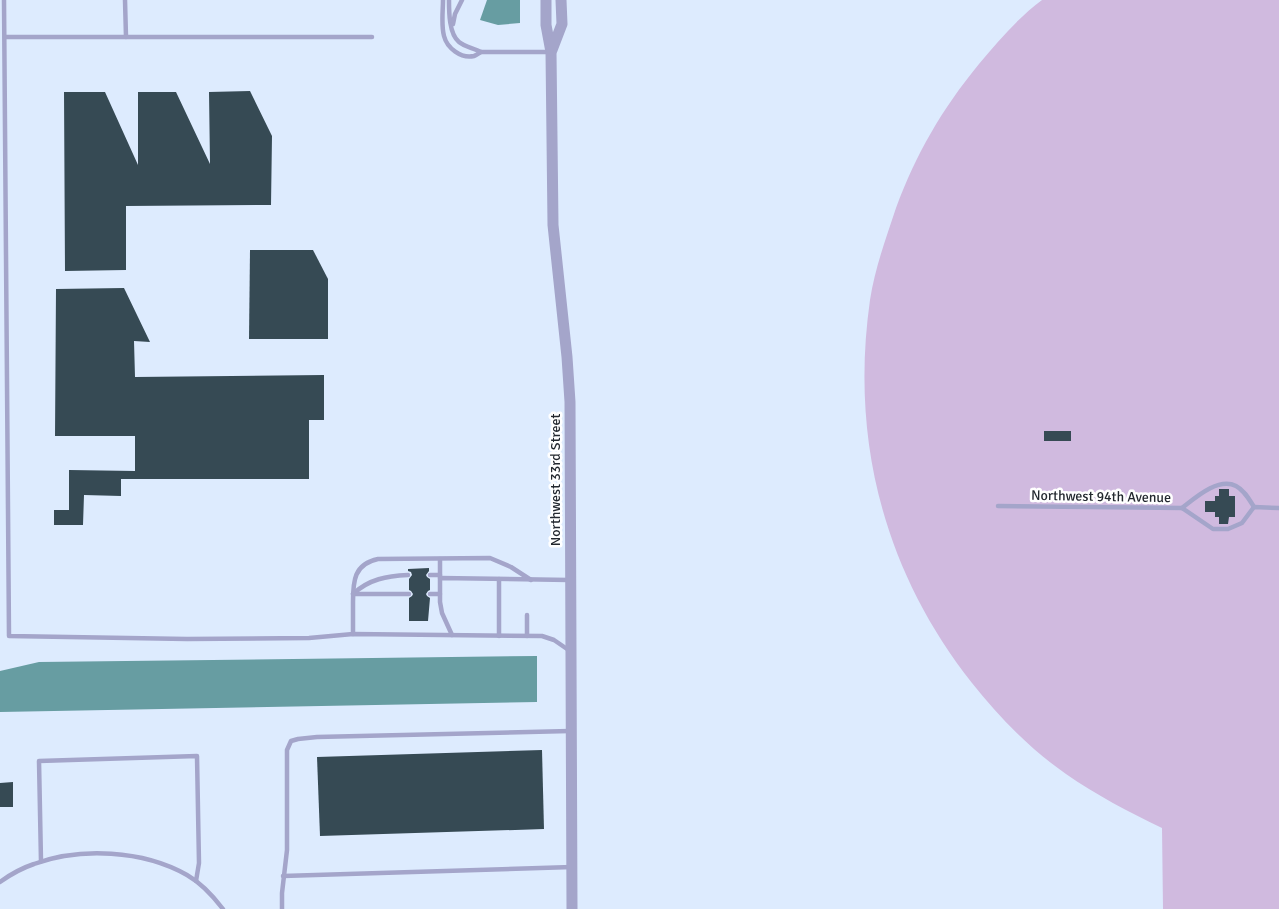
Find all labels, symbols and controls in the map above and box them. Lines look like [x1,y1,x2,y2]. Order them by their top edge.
street label: Northwest 33rd Street [547,414,564,546]
street label: Northwest 94th Avenue [1031,487,1171,506]

